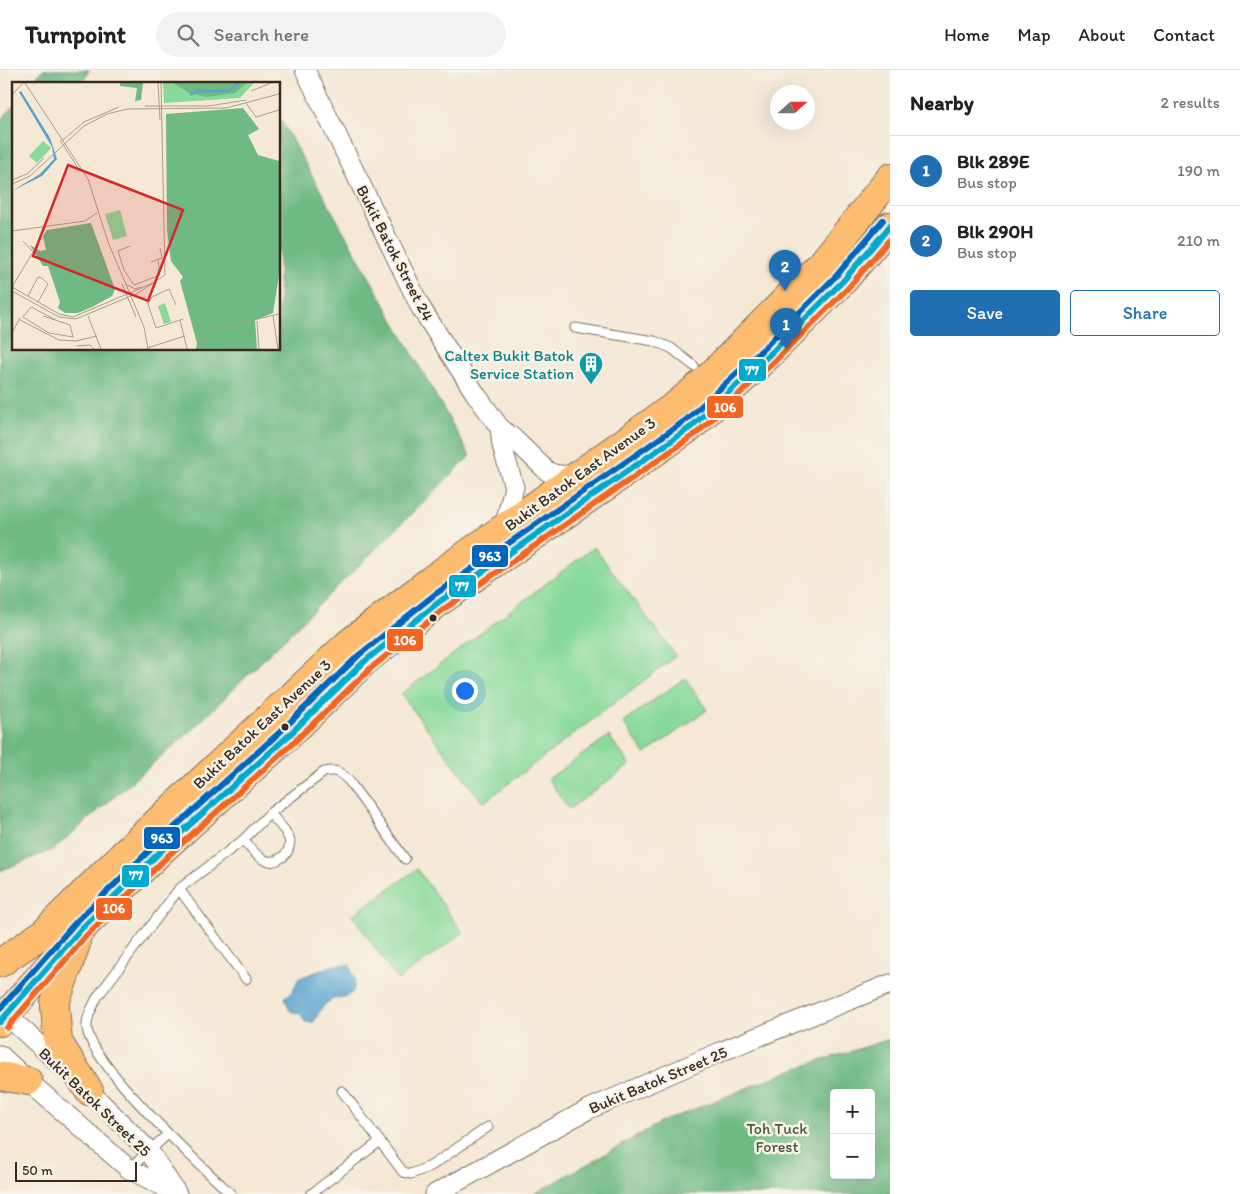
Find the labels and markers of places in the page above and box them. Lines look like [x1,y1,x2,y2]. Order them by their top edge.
pin: 2 [769,250,801,291]
pin: 1 [770,308,802,349]
place label: Caltex Bukit Batok Service Station [444,346,575,383]
building icon: Caltex Bukit Batok Service Station [578,351,604,385]
unlabelled marker [428,613,438,623]
unlabelled marker [280,722,290,732]

